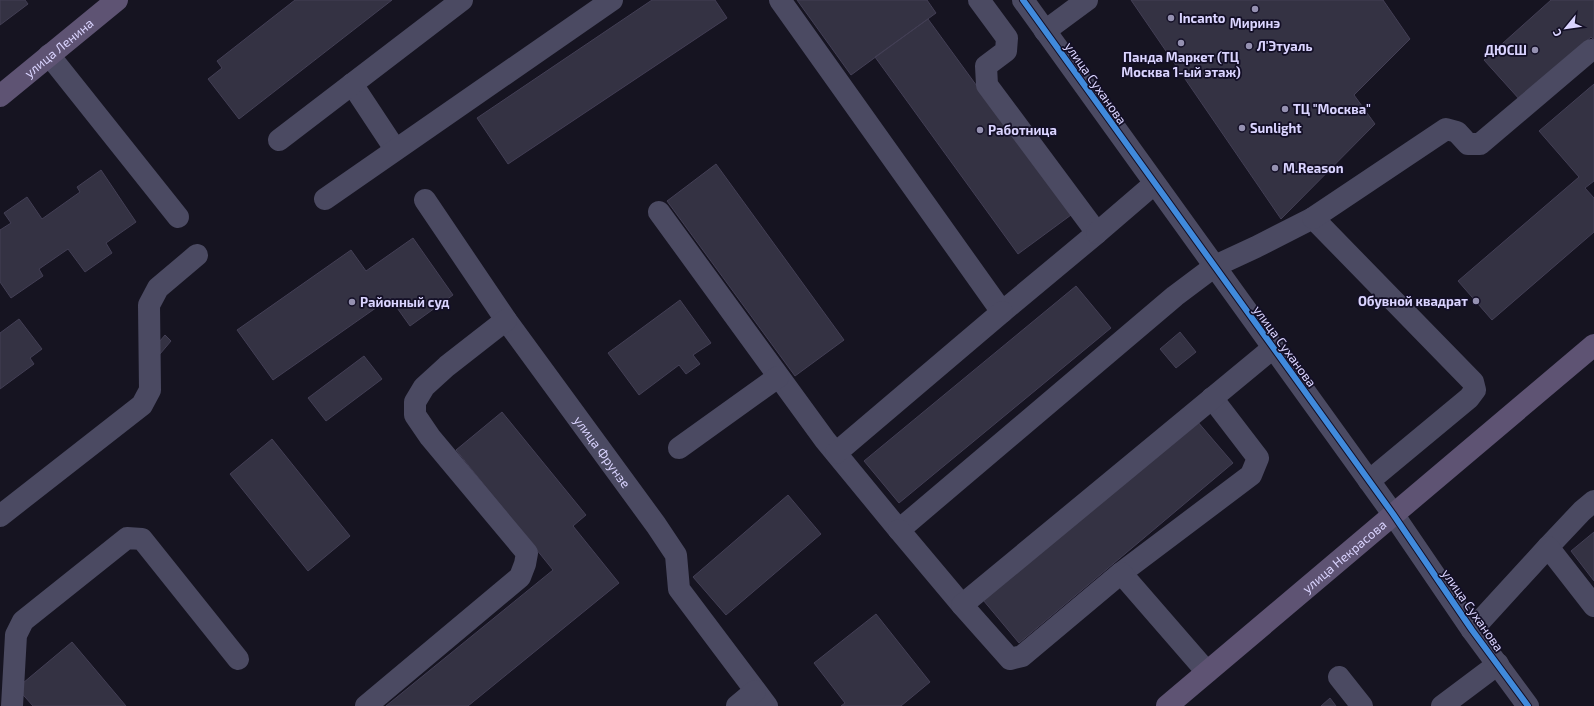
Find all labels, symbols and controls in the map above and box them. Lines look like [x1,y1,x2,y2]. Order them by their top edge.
marker: Миринэ [1250,4,1260,14]
north arrow [1546,8,1586,48]
place label: Incanto [1179,10,1226,26]
marker: Incanto [1166,13,1176,23]
street label: улица Ленина [21,15,97,81]
place label: Миринэ [1230,15,1280,31]
text: С [1549,27,1564,39]
marker: Панда Маркет (ТЦ Москва 1-ый этаж) [1176,38,1186,48]
place label: Л'Этуаль [1257,38,1312,54]
street label: улица Суханова [1062,39,1130,127]
marker: Л'Этуаль [1244,41,1254,51]
place label: ДЮСШ [1484,42,1527,58]
marker: ДЮСШ [1530,45,1540,55]
place label: Панда Маркет (ТЦ Москва 1-ый этаж) [1121,49,1241,80]
place label: ТЦ "Москва" [1293,101,1371,117]
marker: ТЦ "Москва" [1280,104,1290,114]
place label: Sunlight [1250,120,1302,136]
place label: Работница [988,122,1057,138]
marker: Sunlight [1237,123,1247,133]
marker: Работница [975,125,985,135]
place label: M.Reason [1283,160,1344,176]
marker: M.Reason [1270,163,1280,173]
place label: Обувной квадрат [1358,293,1468,309]
place label: Районный суд [360,294,449,310]
marker: Обувной квадрат [1471,296,1481,306]
marker: Районный суд [347,297,357,307]
street label: улица Суханова [1250,302,1320,390]
street label: улица Фрунзе [571,413,634,491]
street label: улица Некрасова [1299,516,1389,596]
street label: улица Суханова [1439,566,1507,654]

